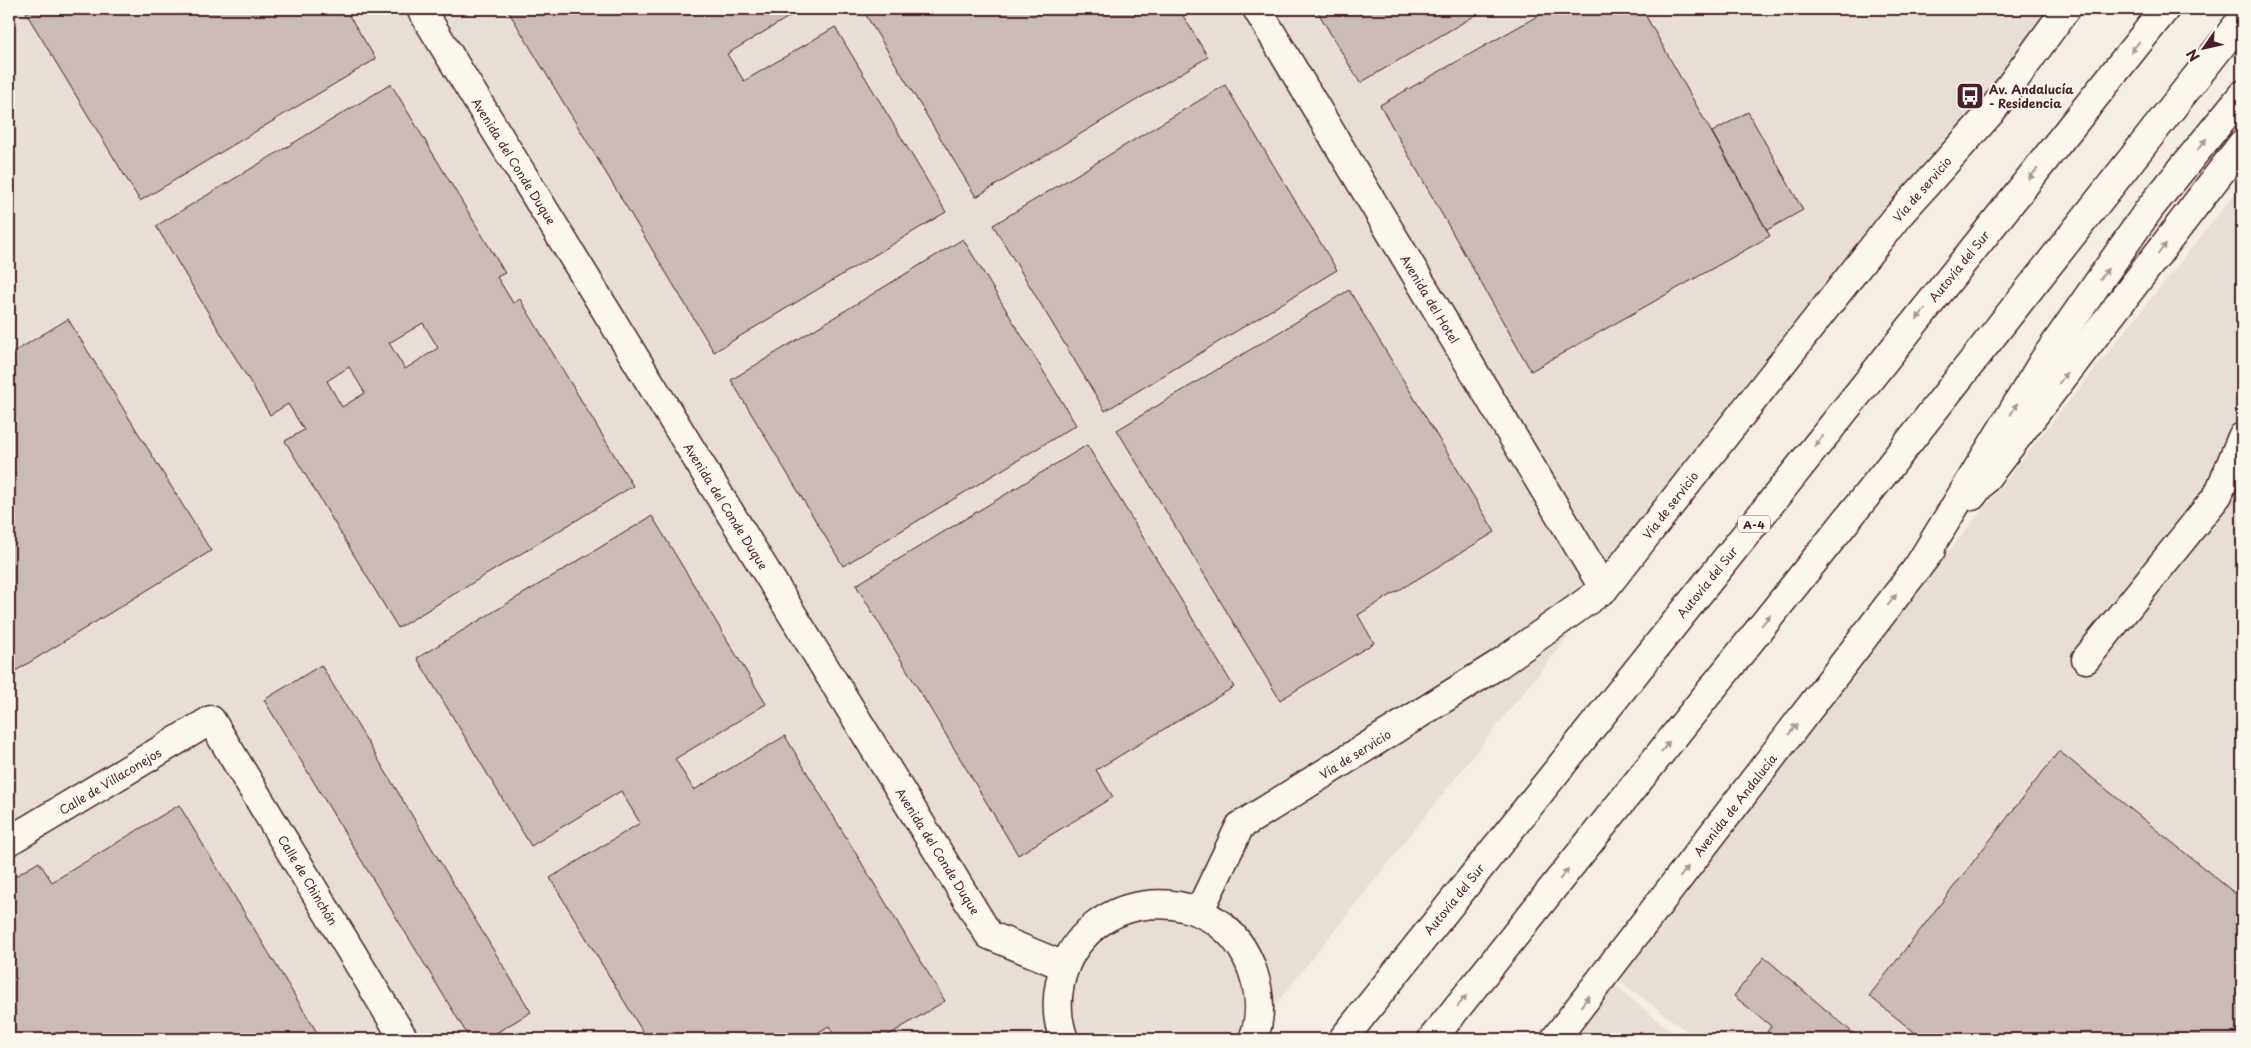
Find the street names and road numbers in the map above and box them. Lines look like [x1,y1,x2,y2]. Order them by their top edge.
street label: Avenida del Conde Duque [468,94,560,228]
street label: Vía de servicio [1889,152,1956,226]
street label: Autovía del Sur [1924,226,1994,306]
street label: Avenida del Hotel [1396,251,1464,347]
street label: Avenida del Conde Duque [680,439,772,573]
street label: Vía de servicio [1638,467,1702,543]
road number: A-4 [1738,516,1770,532]
street label: Autovía del Sur [1672,542,1742,622]
street label: Vía de servicio [1316,725,1395,783]
street label: Calle de Villaconejos [55,743,165,819]
street label: Avenida de Andalucía [1689,750,1781,860]
street label: Avenida del Conde Duque [892,784,984,918]
street label: Calle de Chinchón [274,831,342,929]
street label: Autovía del Sur [1419,859,1489,939]

